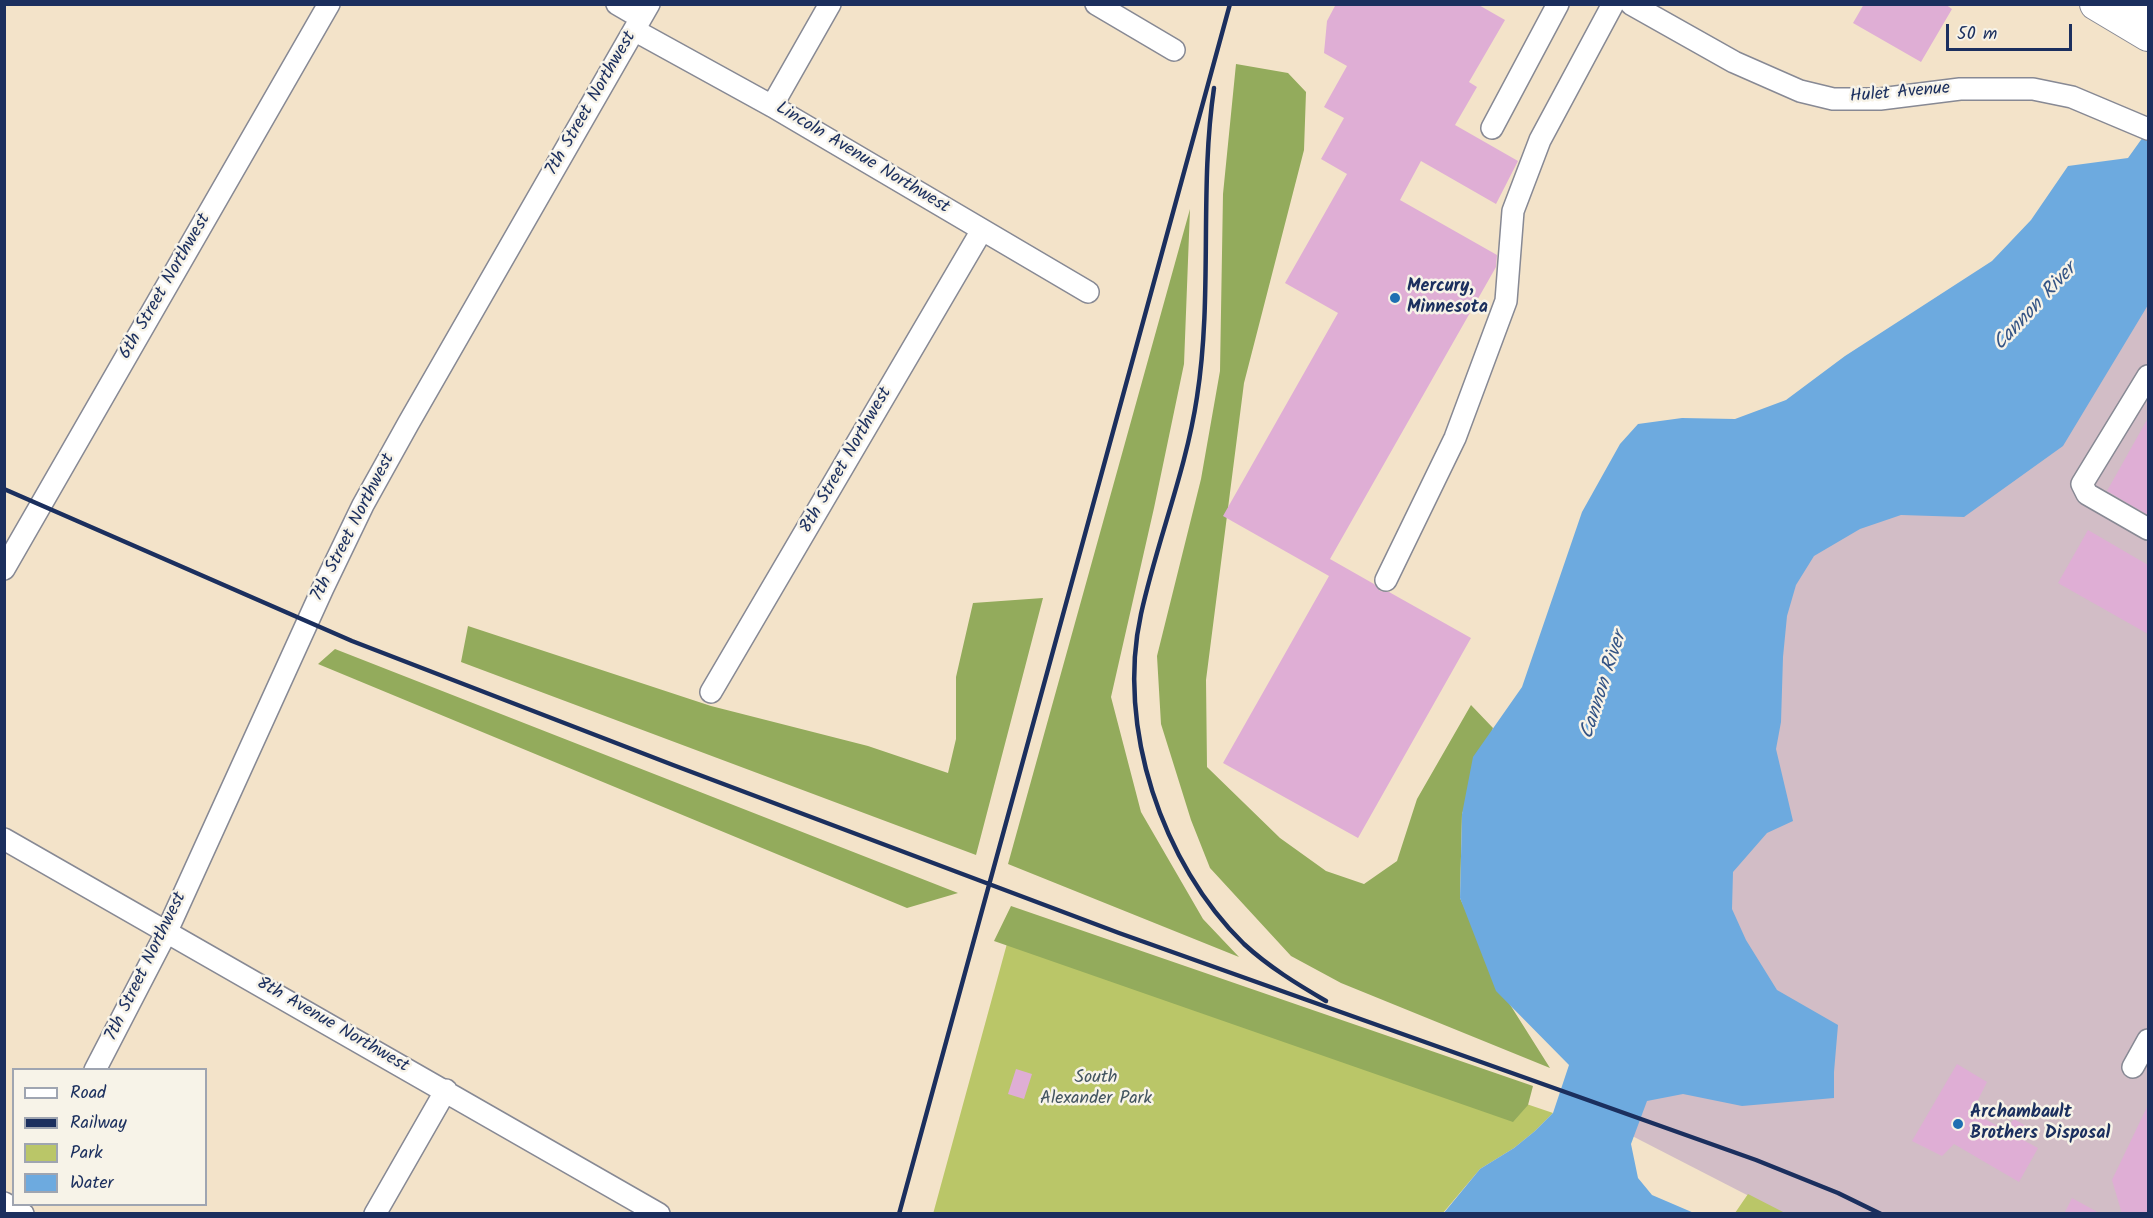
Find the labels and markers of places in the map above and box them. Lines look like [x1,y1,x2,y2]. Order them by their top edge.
place label: Mercury, Minnesota [1407,277,1488,320]
marker: Mercury, Minnesota [1388,291,1402,305]
place label: Archambault Brothers Disposal [1970,1103,2110,1146]
marker: Archambault Brothers Disposal [1951,1117,1965,1131]

